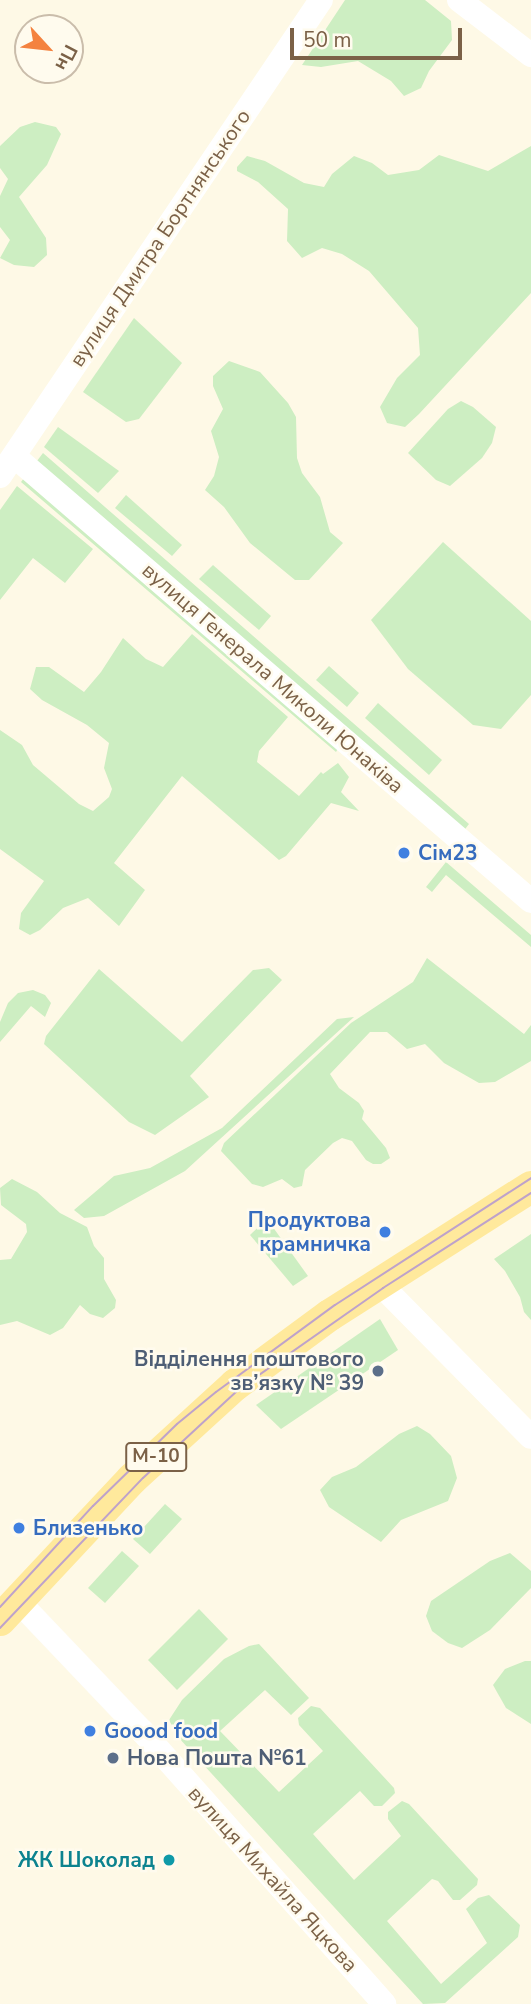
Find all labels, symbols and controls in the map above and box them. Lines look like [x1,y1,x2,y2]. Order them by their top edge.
north arrow [14,14,84,84]
scale bar [293,14,464,58]
text: 50 m [303,26,352,54]
text: Пн [48,40,83,75]
street label: вулиця Дмитра Бортнянського [64,105,256,371]
street label: вулиця Генерала Миколи Юнаківа [137,557,409,799]
place label: Сім23 [418,840,477,866]
marker: Сім23 [396,845,412,861]
place label: Продуктова крамничка [248,1207,371,1257]
marker: Продуктова крамничка [377,1224,393,1240]
place label: Відділення поштового зв’язку № 39 [134,1346,364,1396]
marker: Відділення поштового зв’язку № 39 [370,1363,386,1379]
road number: М-10 [124,1442,188,1472]
place label: Близенько [33,1515,143,1541]
marker: Близенько [11,1520,27,1536]
place label: Goood food [104,1718,218,1744]
marker: Goood food [82,1723,98,1739]
place label: Нова Пошта №61 [127,1745,307,1771]
marker: Нова Пошта №61 [105,1750,121,1766]
street label: вулиця Михайла Яцкова [183,1781,363,1977]
place label: ЖК Шоколад [18,1847,155,1873]
marker: ЖК Шоколад [161,1852,177,1868]

